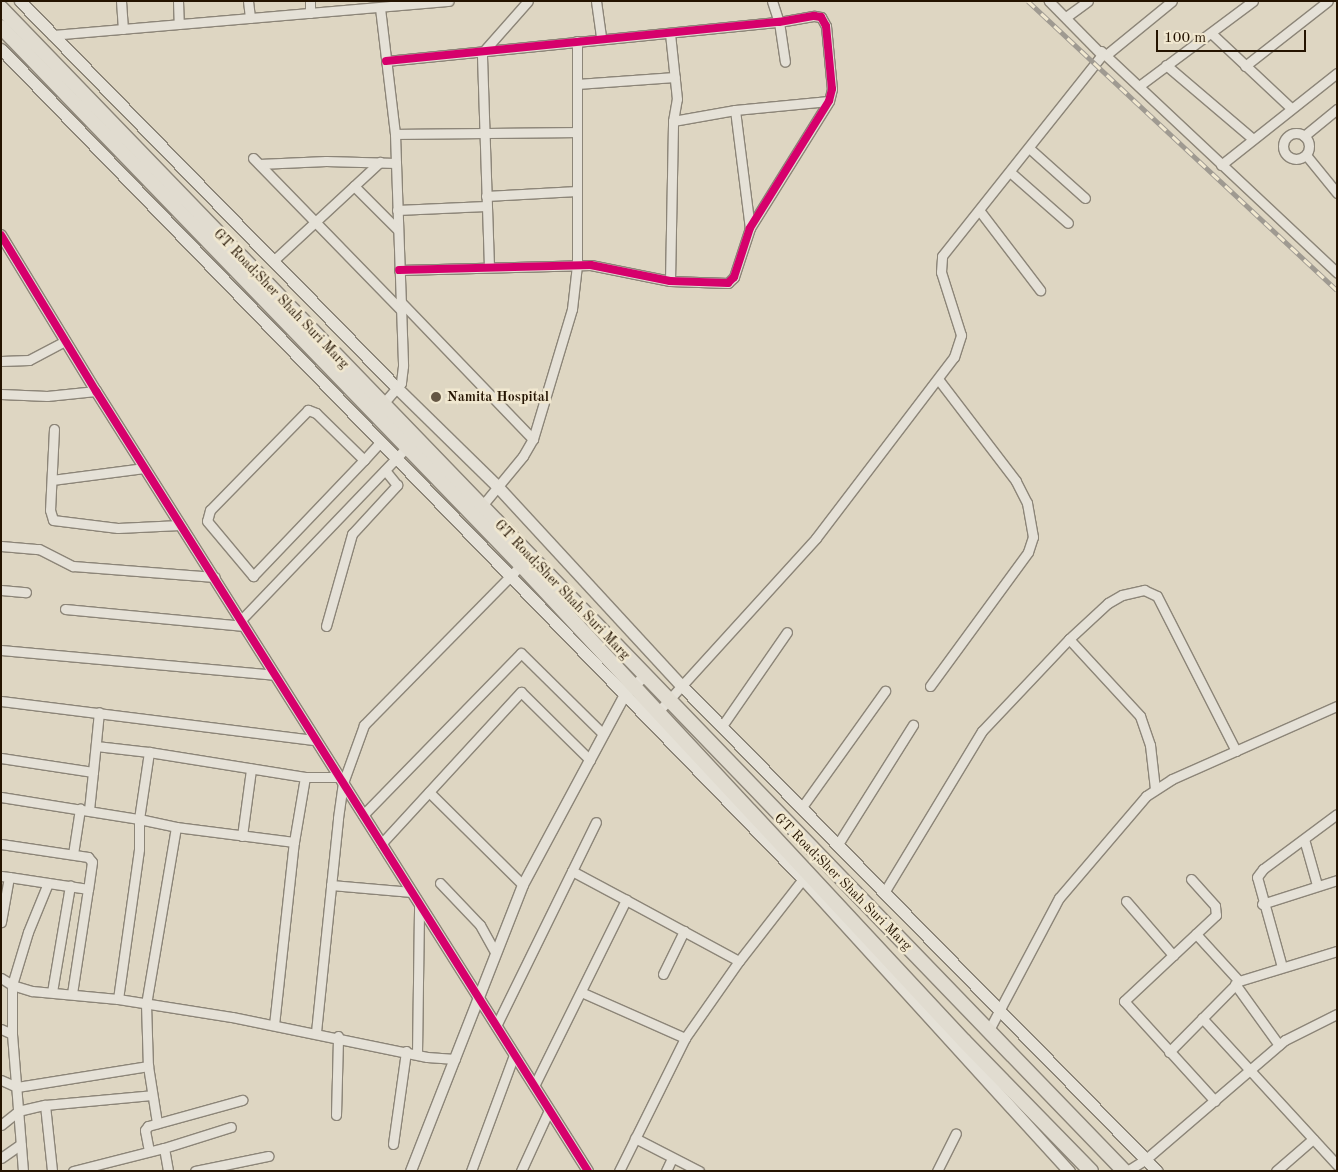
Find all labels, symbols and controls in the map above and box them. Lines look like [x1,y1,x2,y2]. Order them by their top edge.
scale bar [1158,20,1308,52]
text: 100 m [1164,31,1206,46]
street label: GT Road;Sher Shah Suri Marg [210,226,352,372]
place label: Namita Hospital [447,389,549,405]
marker: Namita Hospital [429,390,443,404]
street label: GT Road;Sher Shah Suri Marg [491,517,633,663]
street label: GT Road;Sher Shah Suri Marg [771,810,915,954]

